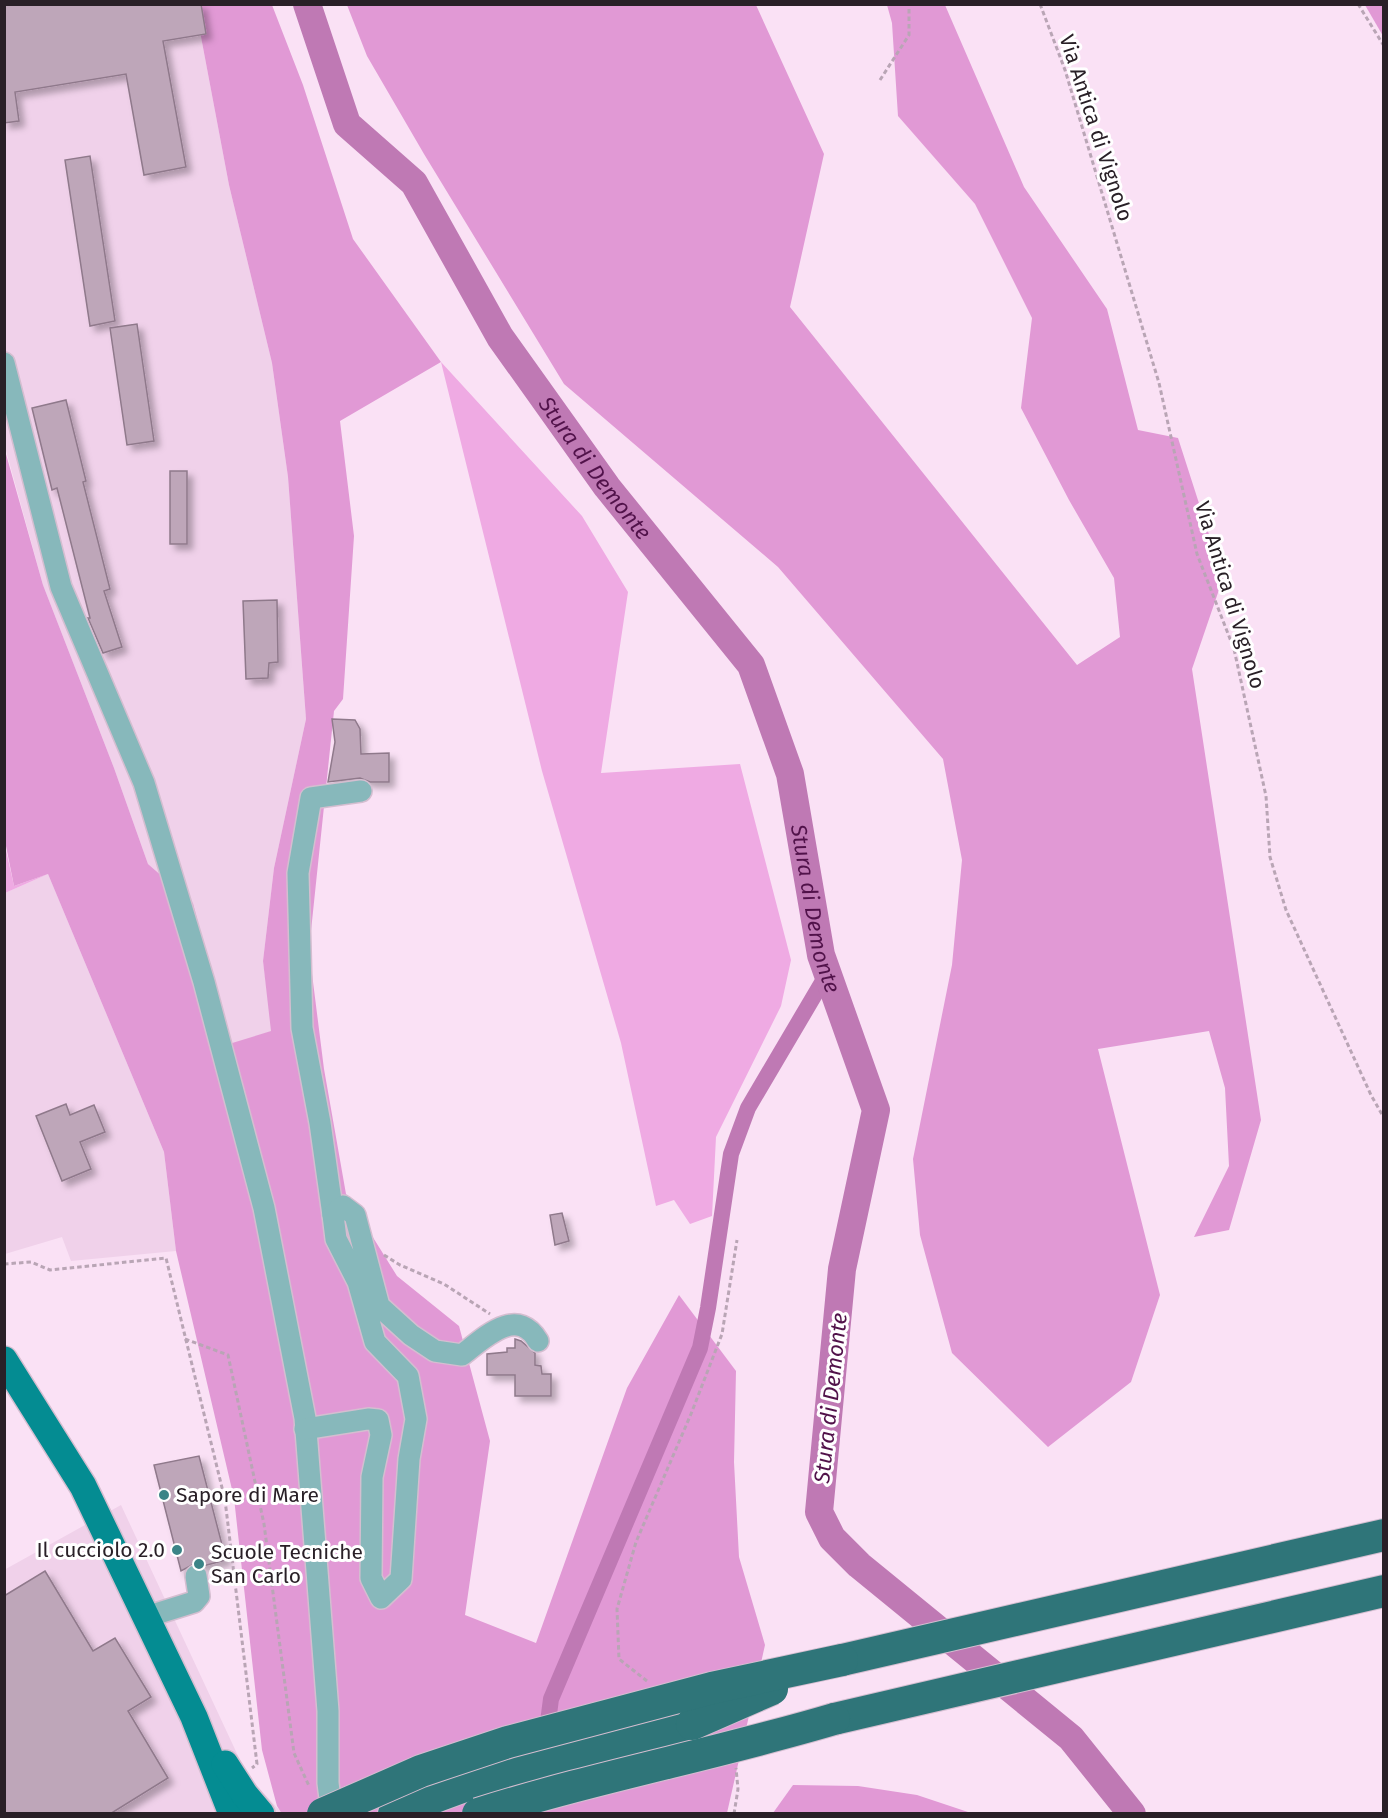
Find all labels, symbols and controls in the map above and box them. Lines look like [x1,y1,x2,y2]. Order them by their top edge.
street label: Via Antica di Vignolo [1054,31,1138,225]
water label: Stura di Demonte [532,391,657,545]
street label: Via Antica di Vignolo [1189,498,1271,692]
water label: Stura di Demonte [785,821,846,996]
water label: Stura di Demonte [808,1311,853,1486]
place label: Sapore di Mare [176,1482,319,1508]
marker: Sapore di Mare [157,1488,171,1502]
place label: Il cucciolo 2.0 [36,1537,165,1563]
place label: Scuole Tecniche San Carlo [211,1539,363,1589]
marker: Il cucciolo 2.0 [170,1543,184,1557]
marker: Scuole Tecniche San Carlo [192,1557,206,1571]

